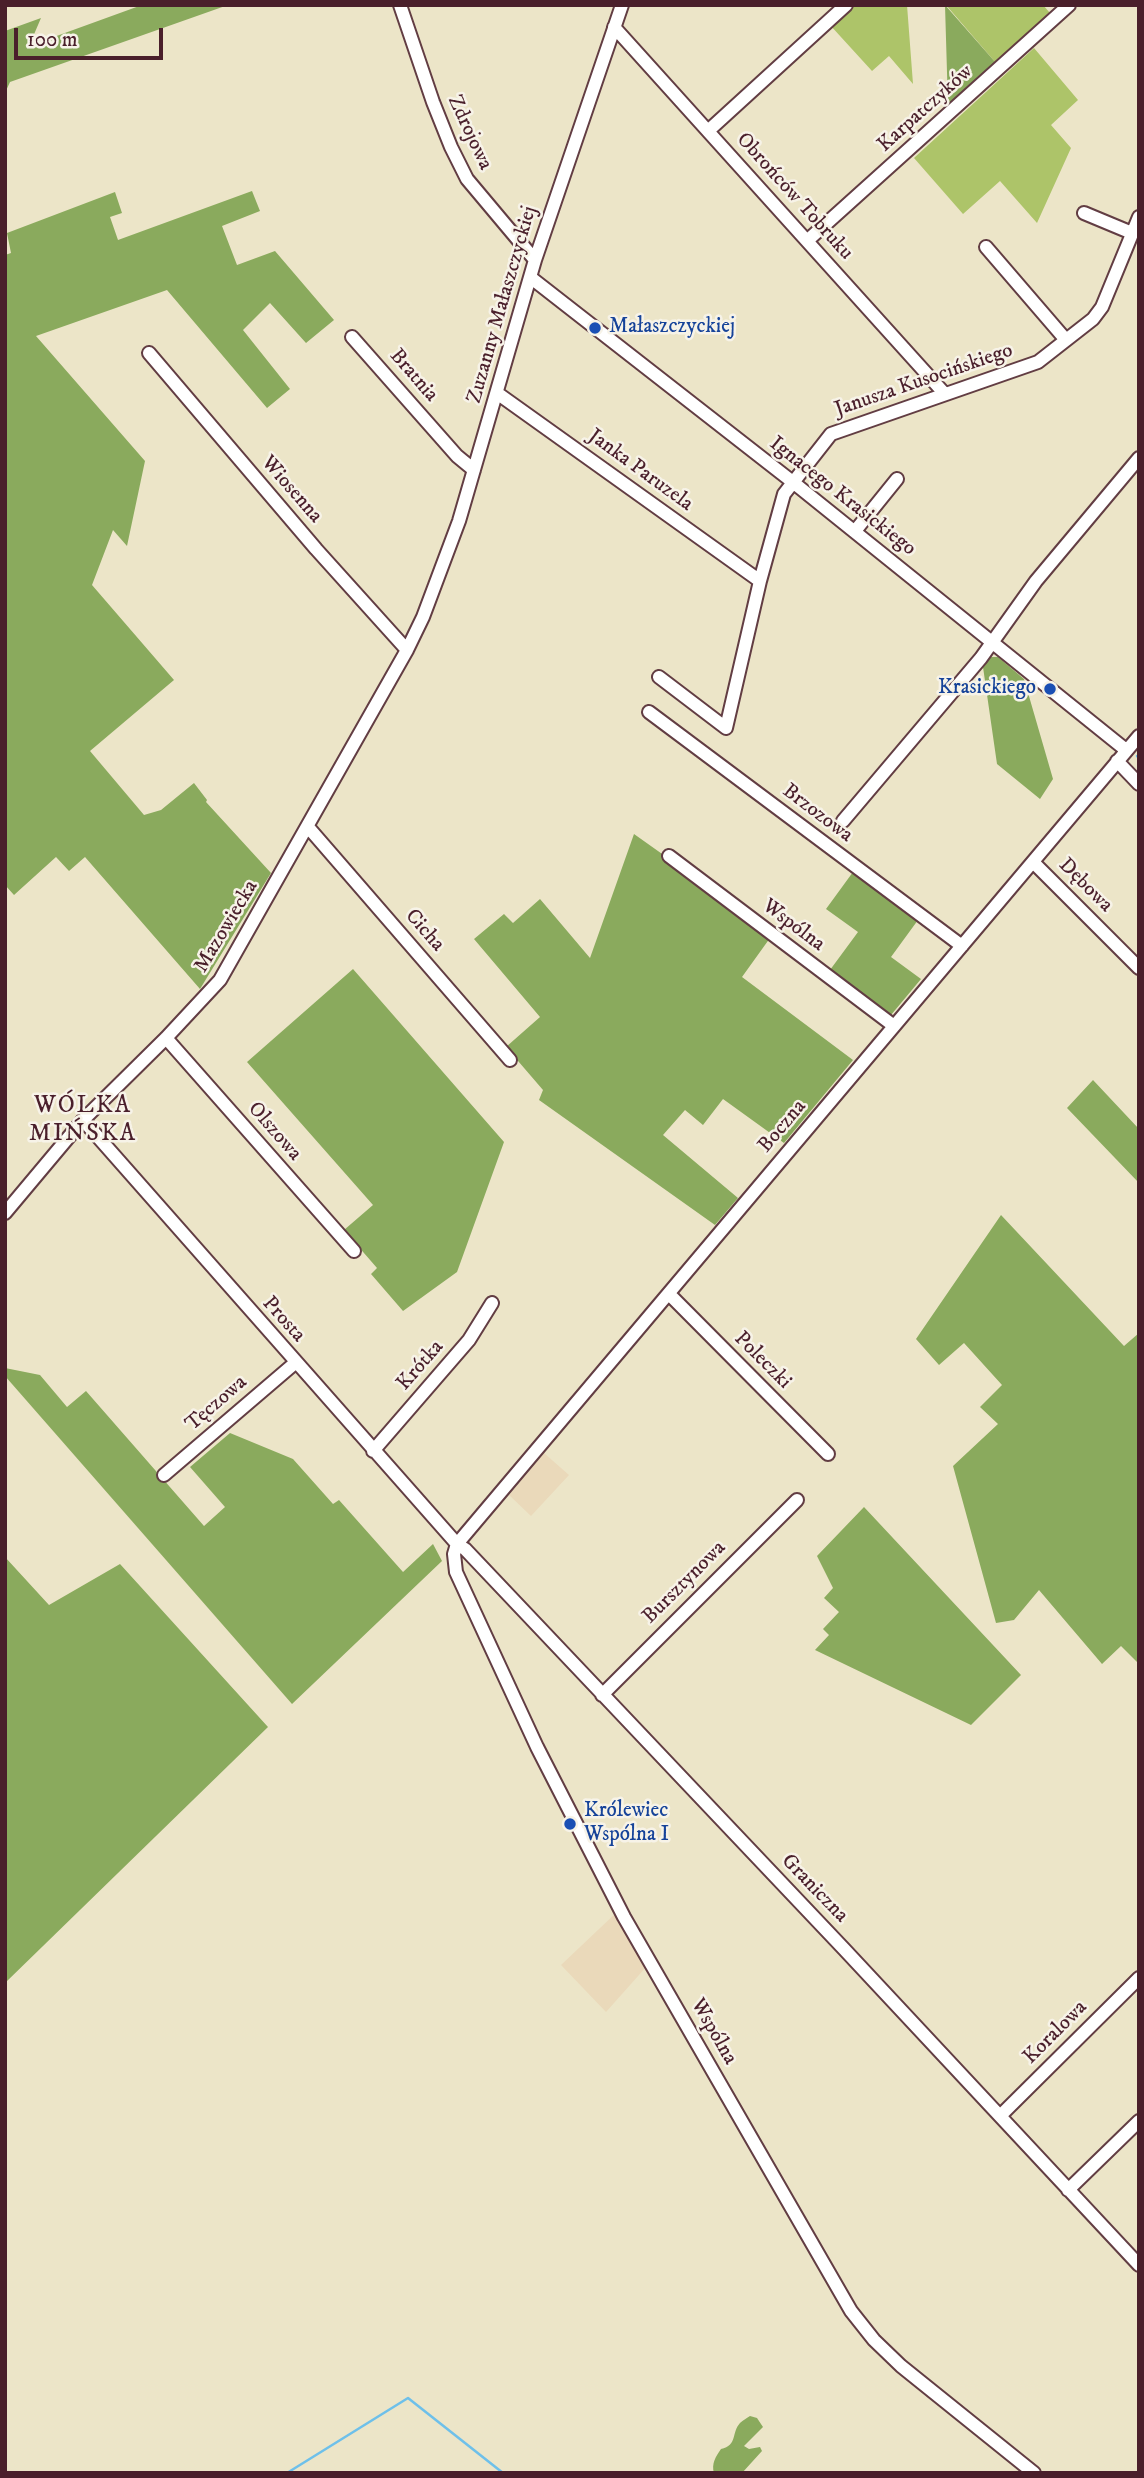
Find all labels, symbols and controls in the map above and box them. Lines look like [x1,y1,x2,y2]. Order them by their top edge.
scale bar [18,14,166,58]
text: 100 m [27,27,78,53]
street label: Karpatczyków [873,60,979,158]
street label: Zdrojowa [441,92,497,174]
street label: Obrońców Tobruku [730,128,858,266]
street label: Zuzanny Małaszczyckiej [463,204,543,406]
place label: Małaszczyckiej [609,315,735,341]
marker: Małaszczyckiej [587,320,603,336]
street label: Janusza Kusocińskiego [832,339,1016,423]
street label: Bratnia [383,344,443,408]
street label: Janka Paruzela [583,424,697,518]
street label: Ignacego Krasickiego [764,432,920,562]
street label: Wiosenna [255,451,327,529]
place label: Krasickiego [938,676,1036,702]
marker: Krasickiego [1042,681,1058,697]
street label: Brzozowa [777,779,857,849]
street label: Dębowa [1053,854,1117,918]
street label: Mazowiecka [190,876,264,978]
street label: Wspólna [757,894,829,958]
street label: Cicha [399,905,449,957]
district label: WÓLKA MIŃSKA [30,1093,136,1149]
street label: Boczna [754,1095,812,1159]
street label: Olszowa [242,1097,306,1167]
street label: Prosta [256,1292,310,1348]
street label: Poleczki [728,1327,796,1395]
street label: Krótka [392,1336,450,1396]
street label: Tęczowa [181,1370,253,1438]
street label: Bursztynowa [638,1536,732,1630]
place label: Królewiec Wspólna I [584,1799,669,1849]
marker: Królewiec Wspólna I [562,1816,578,1832]
street label: Graniczna [775,1849,853,1929]
street label: Wspólna [684,1995,742,2069]
street label: Koralowa [1019,1996,1093,2070]

